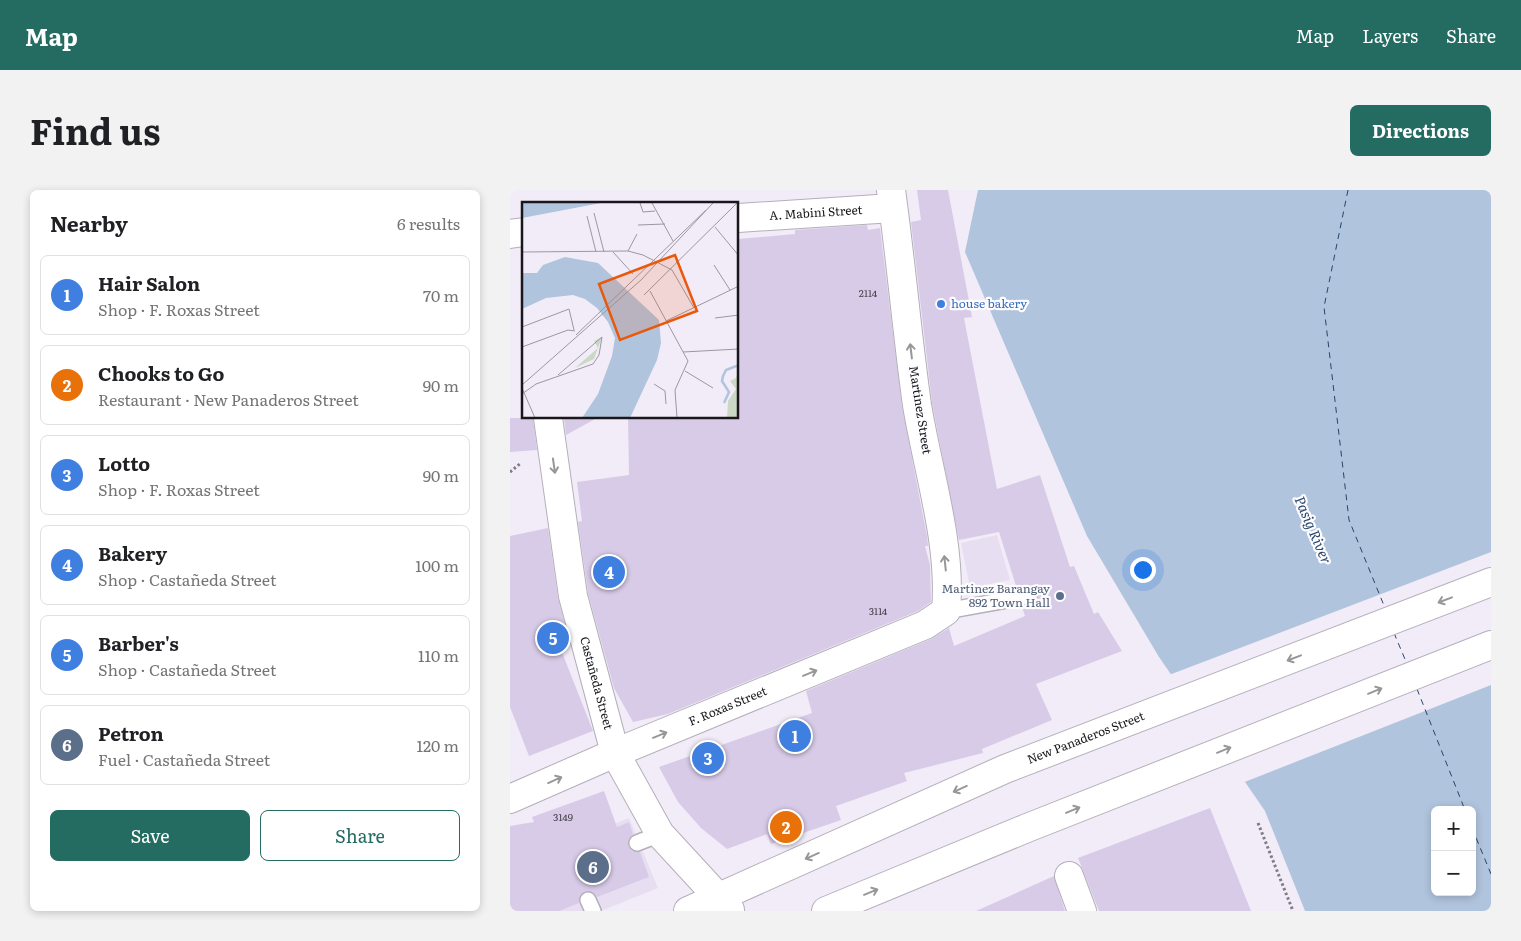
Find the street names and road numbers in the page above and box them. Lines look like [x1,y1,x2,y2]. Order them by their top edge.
street label: A. Mabini Street [769,200,863,224]
street label: Martinez Street [905,364,937,455]
street label: Castañeda Street [576,634,618,732]
street label: F. Roxas Street [685,681,769,730]
street label: New Panaderos Street [1024,706,1147,768]

